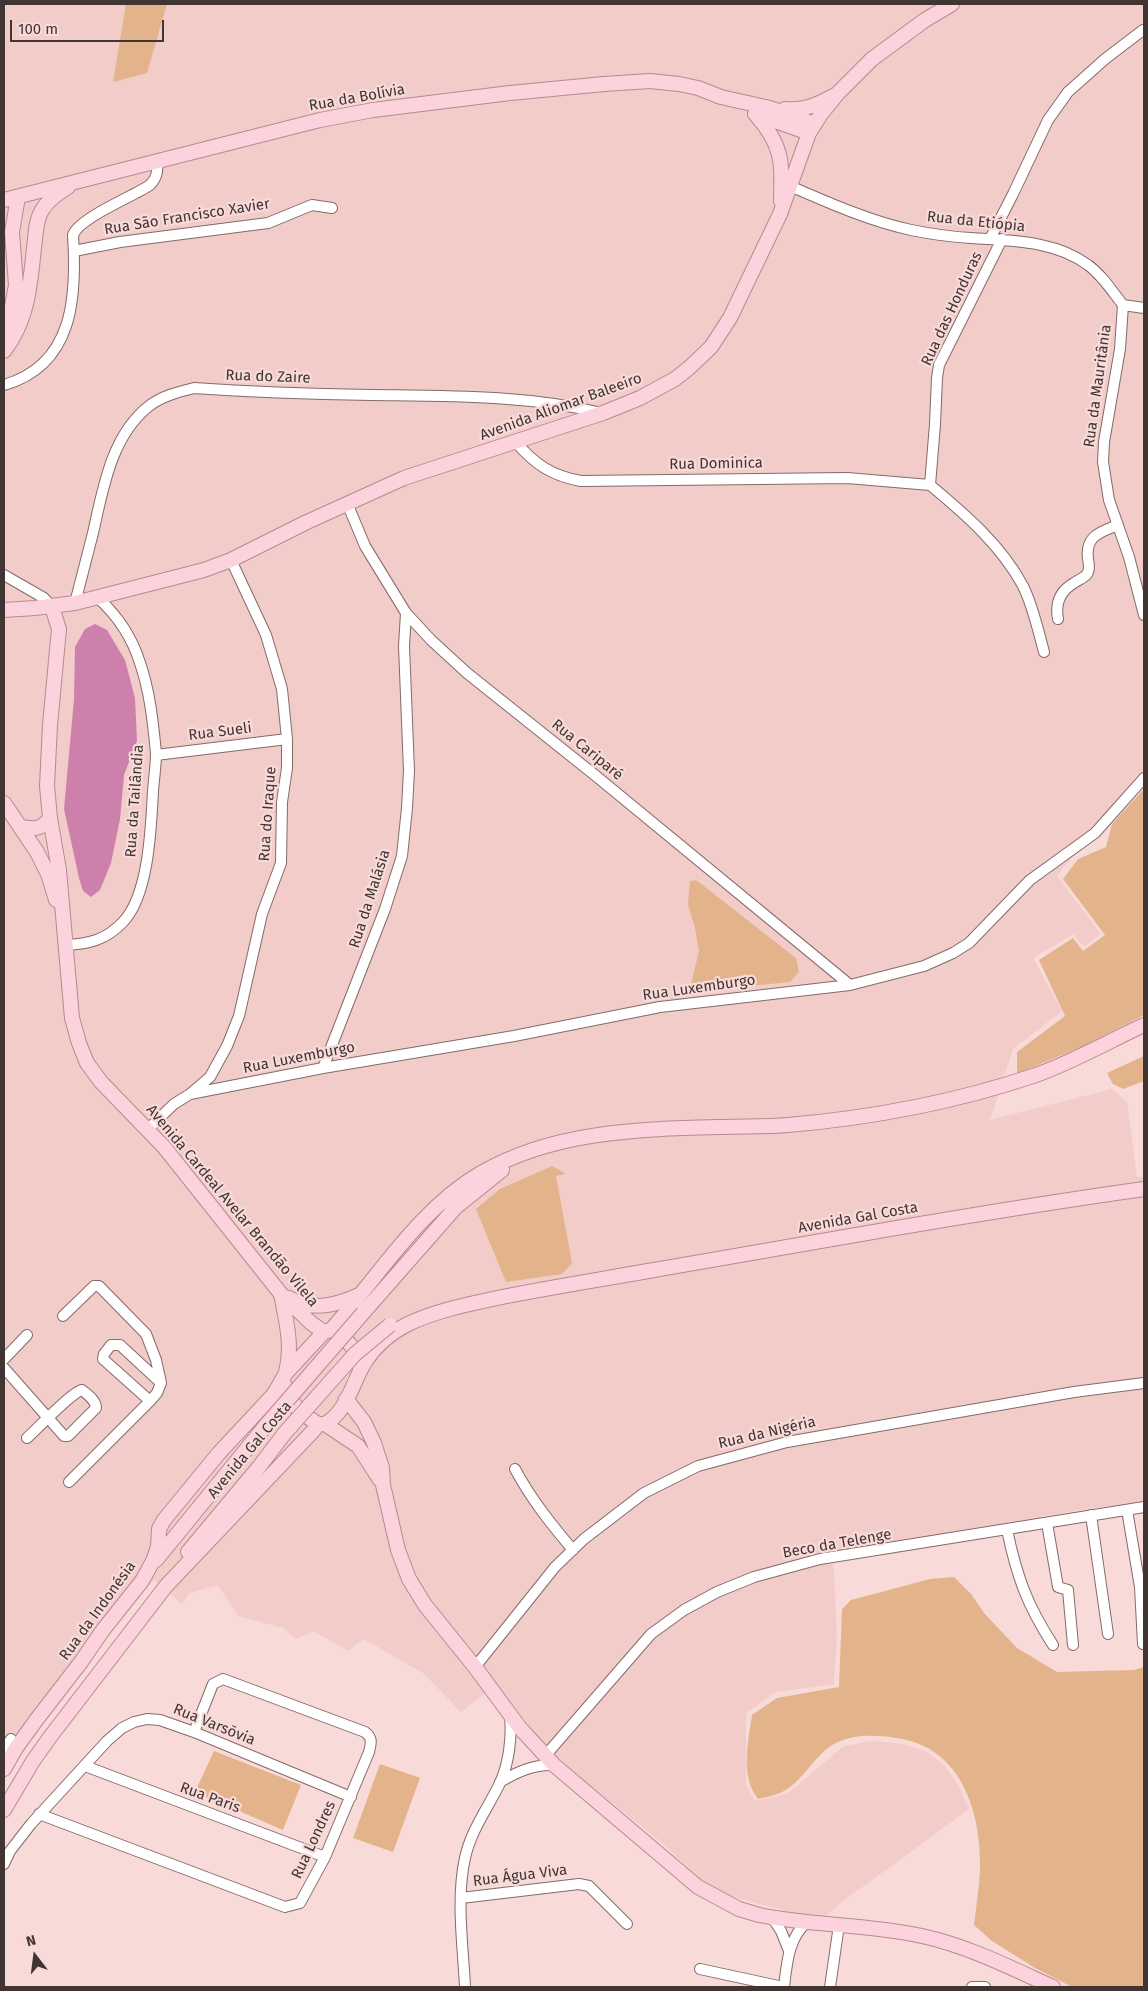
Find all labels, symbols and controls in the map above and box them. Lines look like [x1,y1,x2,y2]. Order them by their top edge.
scale bar [12,10,166,42]
text: 100 m [18,20,58,38]
street label: Rua da Bolívia [308,81,406,115]
street label: Rua São Francisco Xavier [103,195,271,239]
street label: Rua da Etiópia [926,208,1026,236]
street label: Rua das Honduras [918,249,986,369]
street label: Rua da Mauritânia [1080,323,1116,449]
street label: Rua do Zaire [225,367,311,387]
street label: Avenida Aliomar Baleeiro [478,369,644,445]
street label: Rua Dominica [669,454,763,474]
street label: Rua Cariparé [548,716,626,784]
street label: Rua Sueli [187,719,253,745]
street label: Rua da Tailândia [122,744,148,858]
street label: Rua do Iraque [256,766,280,862]
street label: Rua da Malásia [346,848,394,950]
street label: Rua Luxemburgo [641,971,757,1005]
street label: Rua Luxemburgo [242,1038,356,1078]
street label: Avenida Cardeal Avelar Brandão Vilela [142,1101,322,1311]
street label: Avenida Gal Costa [797,1199,919,1237]
street label: Avenida Gal Costa [204,1398,296,1502]
street label: Rua da Nigéria [717,1413,817,1453]
street label: Beco da Telenge [781,1526,893,1562]
street label: Rua da Indonésia [56,1558,140,1664]
street label: Rua Varsōvia [170,1700,258,1750]
street label: Rua Paris [177,1779,243,1817]
street label: Rua Londres [288,1798,340,1882]
street label: Rua Água Viva [472,1861,568,1891]
north arrow [10,1931,60,1981]
text: N [24,1932,38,1950]

